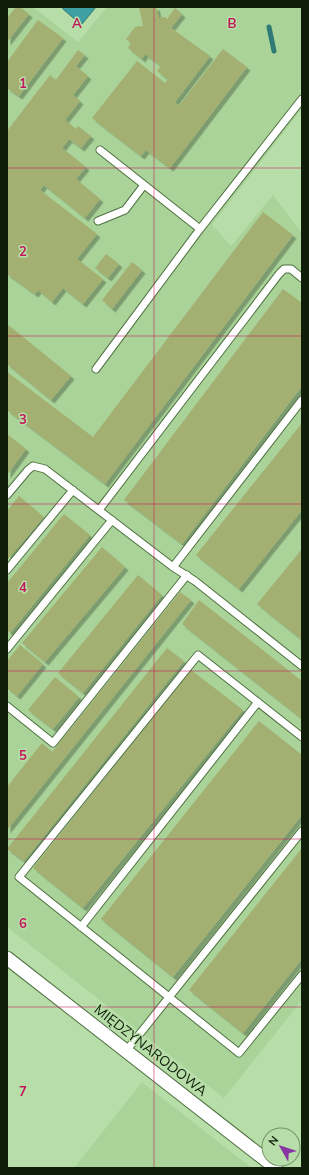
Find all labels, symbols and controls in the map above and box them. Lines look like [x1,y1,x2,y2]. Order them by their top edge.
text: A [72,15,82,31]
text: B [228,15,237,31]
text: 1 [19,75,27,91]
text: 2 [19,243,27,259]
text: 3 [19,411,27,427]
text: 4 [19,579,27,595]
text: 5 [19,747,27,763]
text: 6 [19,915,27,931]
street label: MIĘDZYNARODOWA [91,1000,212,1100]
text: 7 [19,1083,27,1099]
north arrow [261,1127,301,1167]
text: N [265,1133,281,1148]

